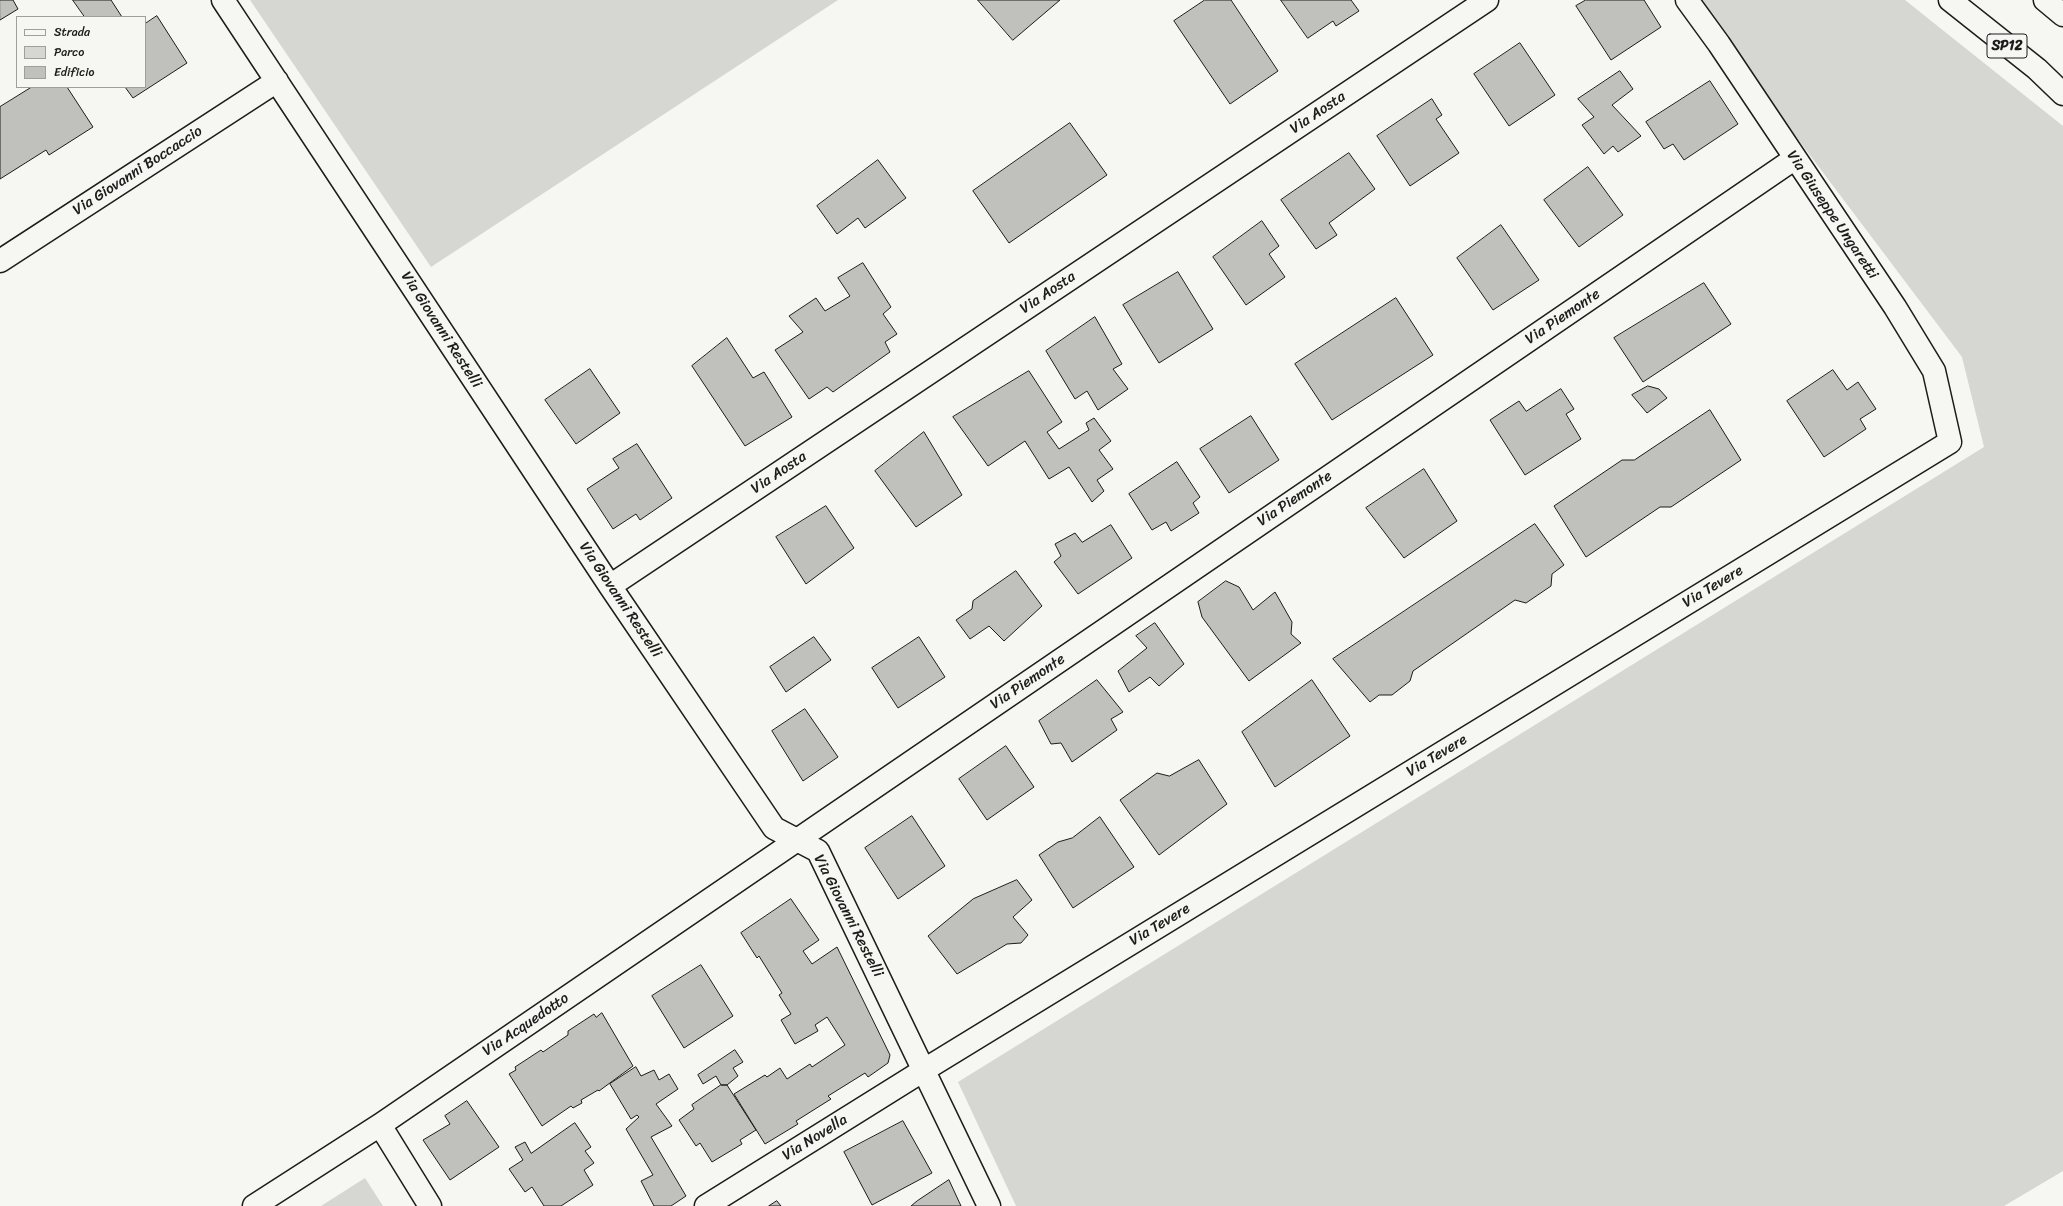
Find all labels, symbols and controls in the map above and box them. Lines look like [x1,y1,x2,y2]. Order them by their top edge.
legend [16,16,146,88]
text: Strada [54,21,90,43]
road number: SP12 [1987,34,2027,58]
text: Parco [54,41,84,63]
text: Edificio [54,61,94,83]
street label: Via Aosta [1287,88,1349,138]
street label: Via Giovanni Boccaccio [70,122,206,220]
street label: Via Giuseppe Ungaretti [1782,147,1882,283]
street label: Via Giovanni Restelli [397,268,485,392]
street label: Via Aosta [1017,268,1079,318]
street label: Via Piemonte [1522,285,1604,349]
street label: Via Aosta [748,448,810,498]
street label: Via Piemonte [1254,467,1336,531]
street label: Via Giovanni Restelli [575,539,665,661]
street label: Via Tevere [1680,562,1746,612]
street label: Via Piemonte [987,650,1069,714]
street label: Via Tevere [1404,731,1470,781]
street label: Via Giovanni Restelli [809,852,887,980]
street label: Via Tevere [1127,900,1193,950]
street label: Via Acquedotto [479,990,573,1060]
street label: Via Novella [779,1111,851,1165]

